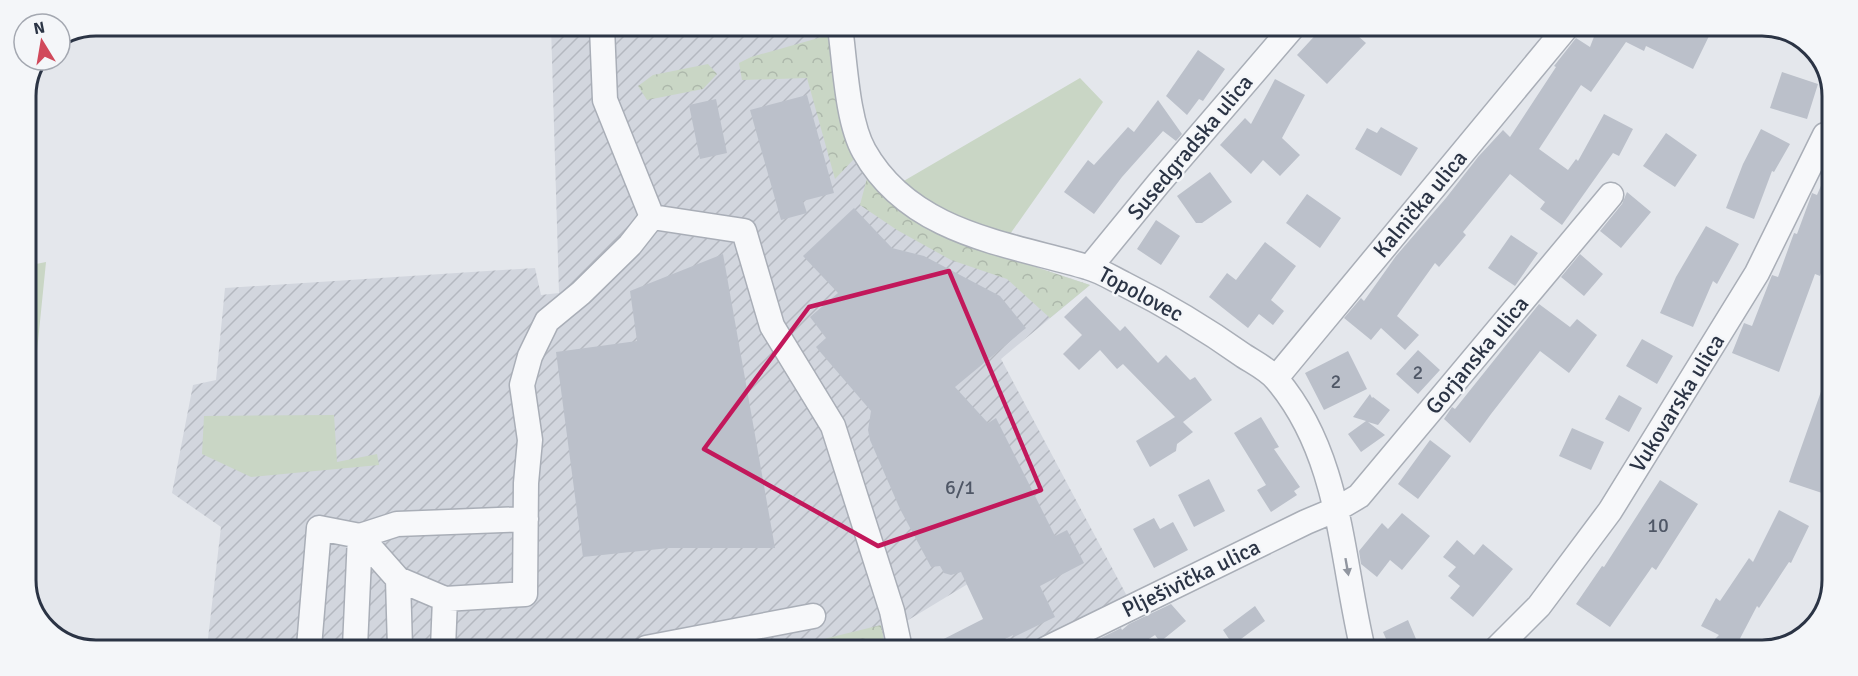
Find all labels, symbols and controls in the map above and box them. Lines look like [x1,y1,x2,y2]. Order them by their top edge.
north arrow [12,12,72,72]
text: N [32,17,47,39]
street label: Susedgradska ulica [1121,69,1259,225]
street label: Kalnička ulica [1367,145,1473,263]
street label: Topolovec [1094,260,1188,328]
street label: Gorjanska ulica [1420,290,1534,420]
street label: Vukovarska ulica [1624,329,1730,477]
house number: 2 [1413,360,1423,385]
house number: 2 [1331,369,1341,394]
house number: 6/1 [945,475,975,500]
house number: 10 [1647,513,1669,538]
street label: Plješivička ulica [1118,533,1264,623]
one-way arrow [1343,557,1352,576]

